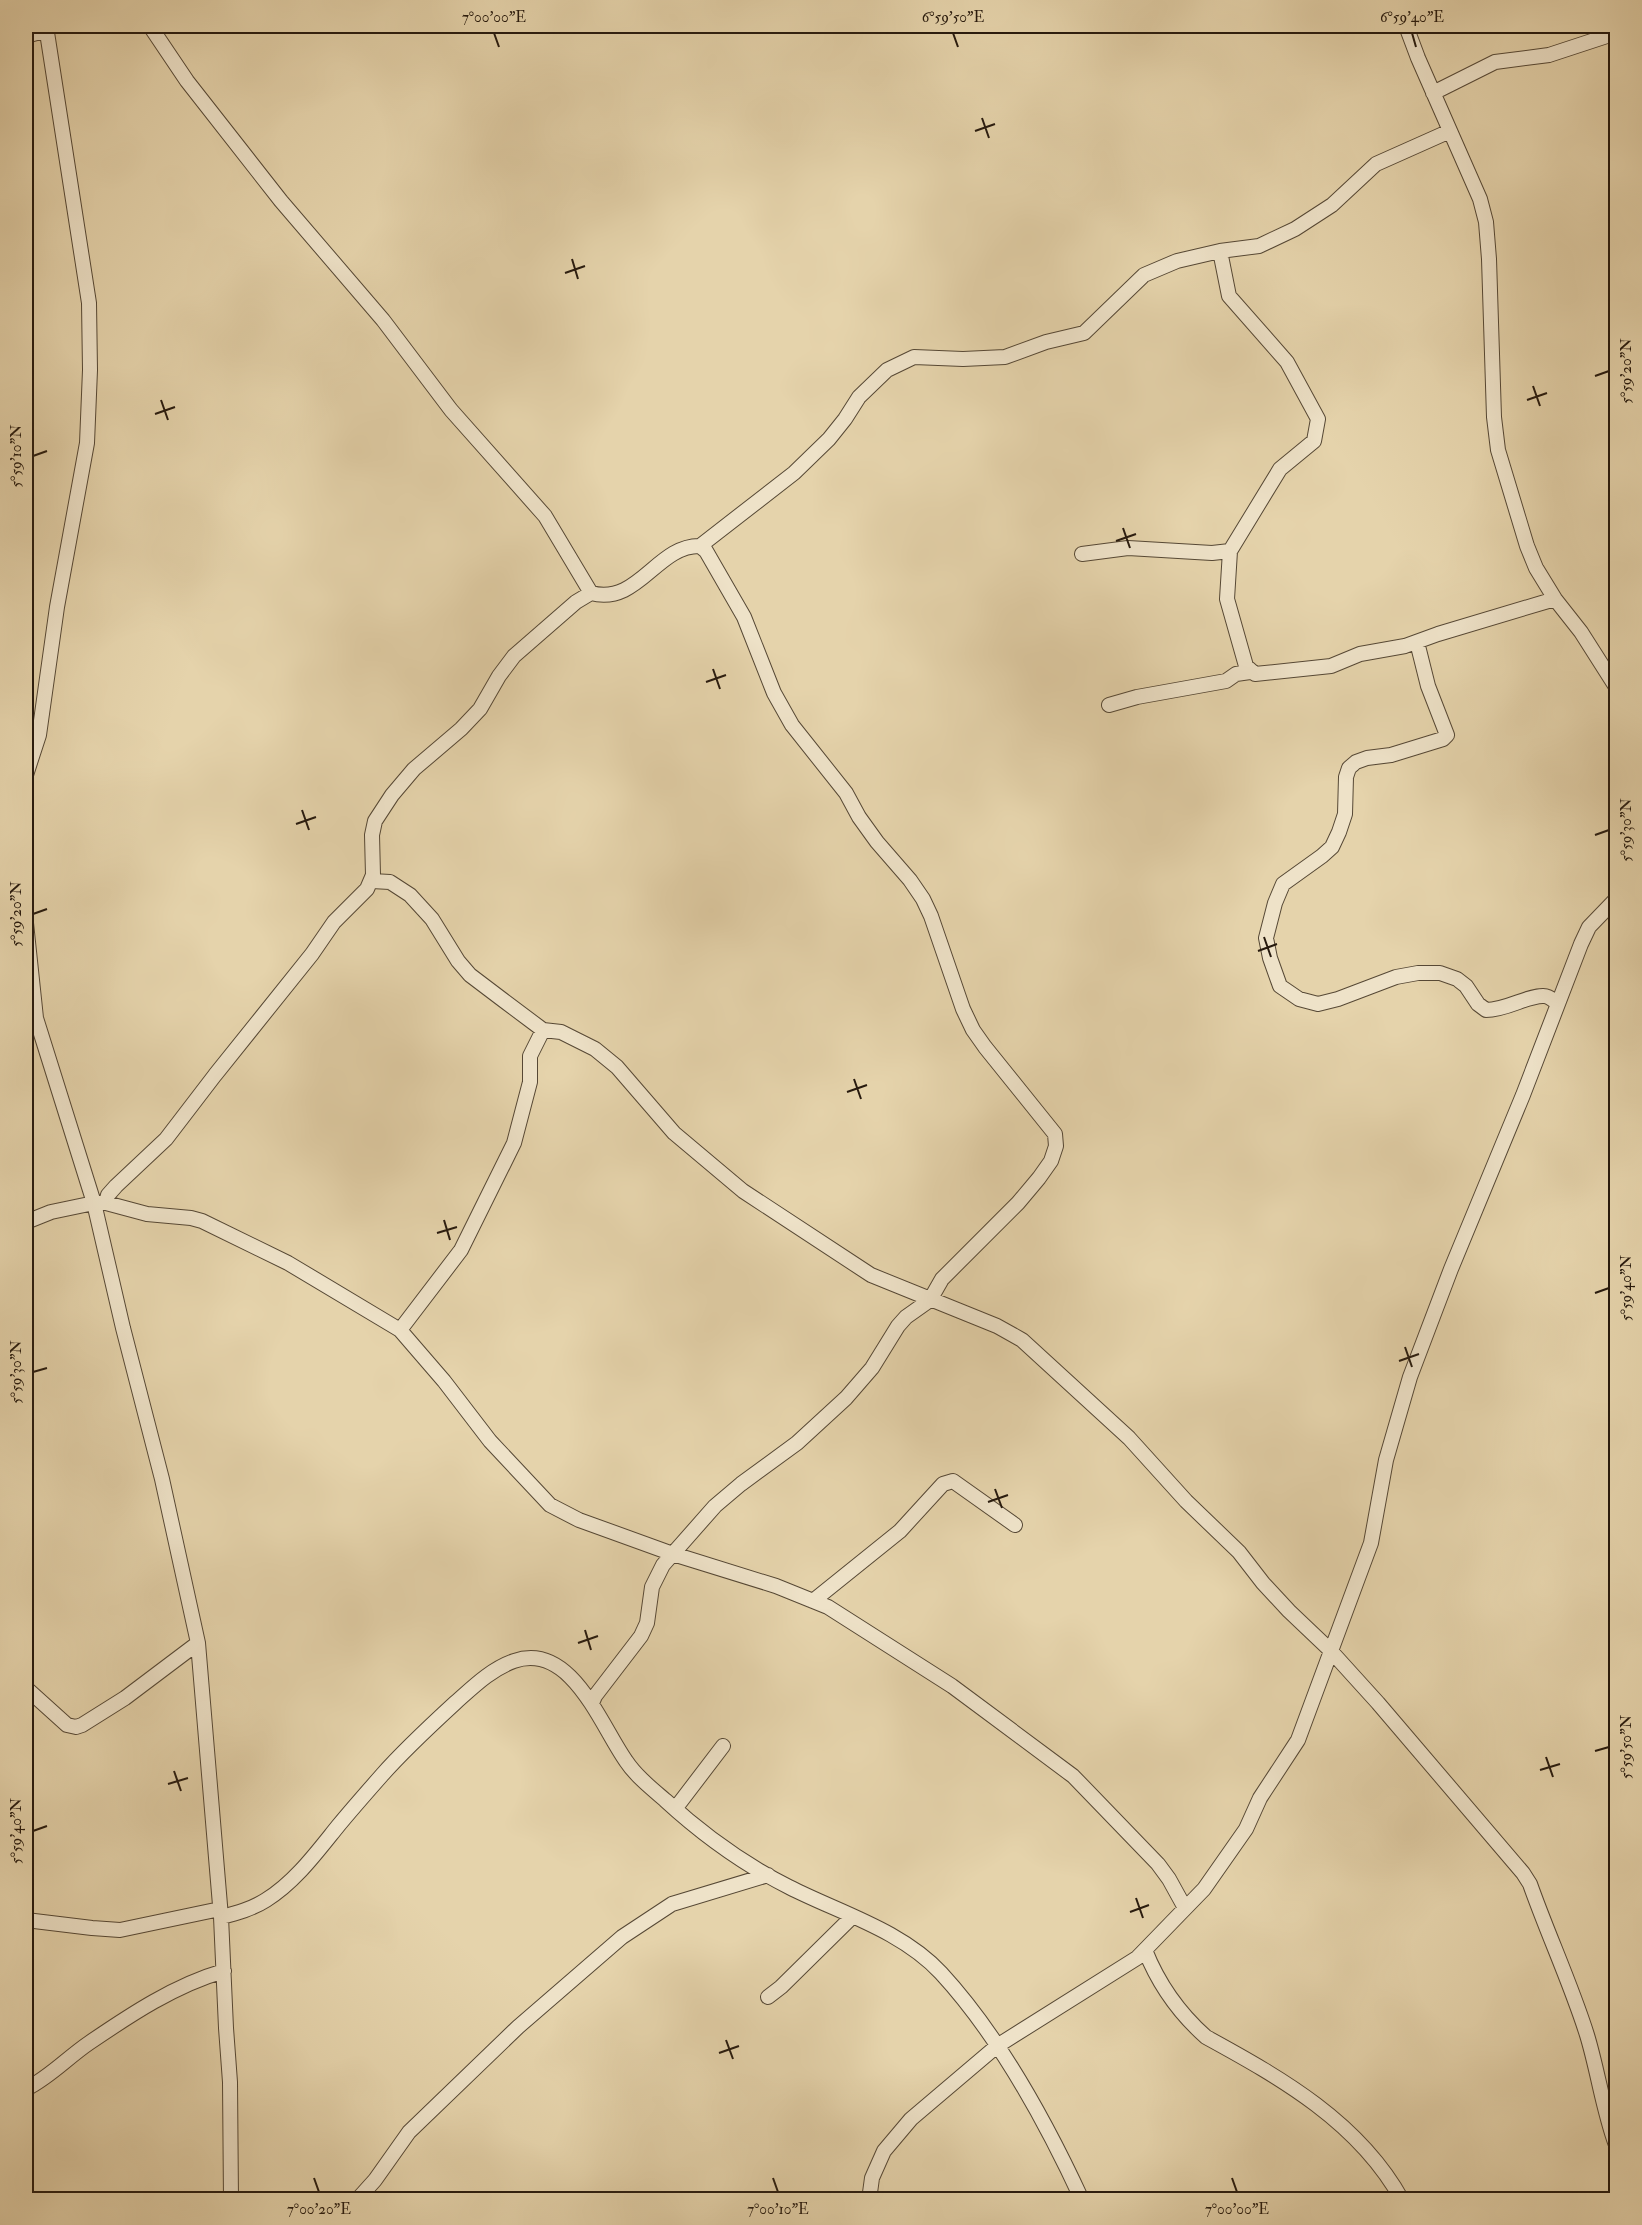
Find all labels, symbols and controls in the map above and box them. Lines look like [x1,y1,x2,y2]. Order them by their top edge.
text: 7°00'00"E [462,8,526,27]
text: 6°59'50"E [922,8,984,27]
text: 6°59'40"E [1380,8,1444,27]
text: 5°59'20"N [1617,338,1636,404]
text: 5°59'10"N [7,424,26,487]
text: 5°59'30"N [1617,798,1636,862]
text: 5°59'20"N [7,881,26,947]
text: 5°59'40"N [1617,1255,1636,1321]
text: 5°59'30"N [7,1340,26,1404]
text: 5°59'50"N [1617,1714,1636,1779]
text: 5°59'40"N [7,1798,26,1864]
text: 7°00'20"E [287,2200,351,2219]
text: 7°00'10"E [747,2200,809,2219]
text: 7°00'00"E [1205,2200,1269,2219]

